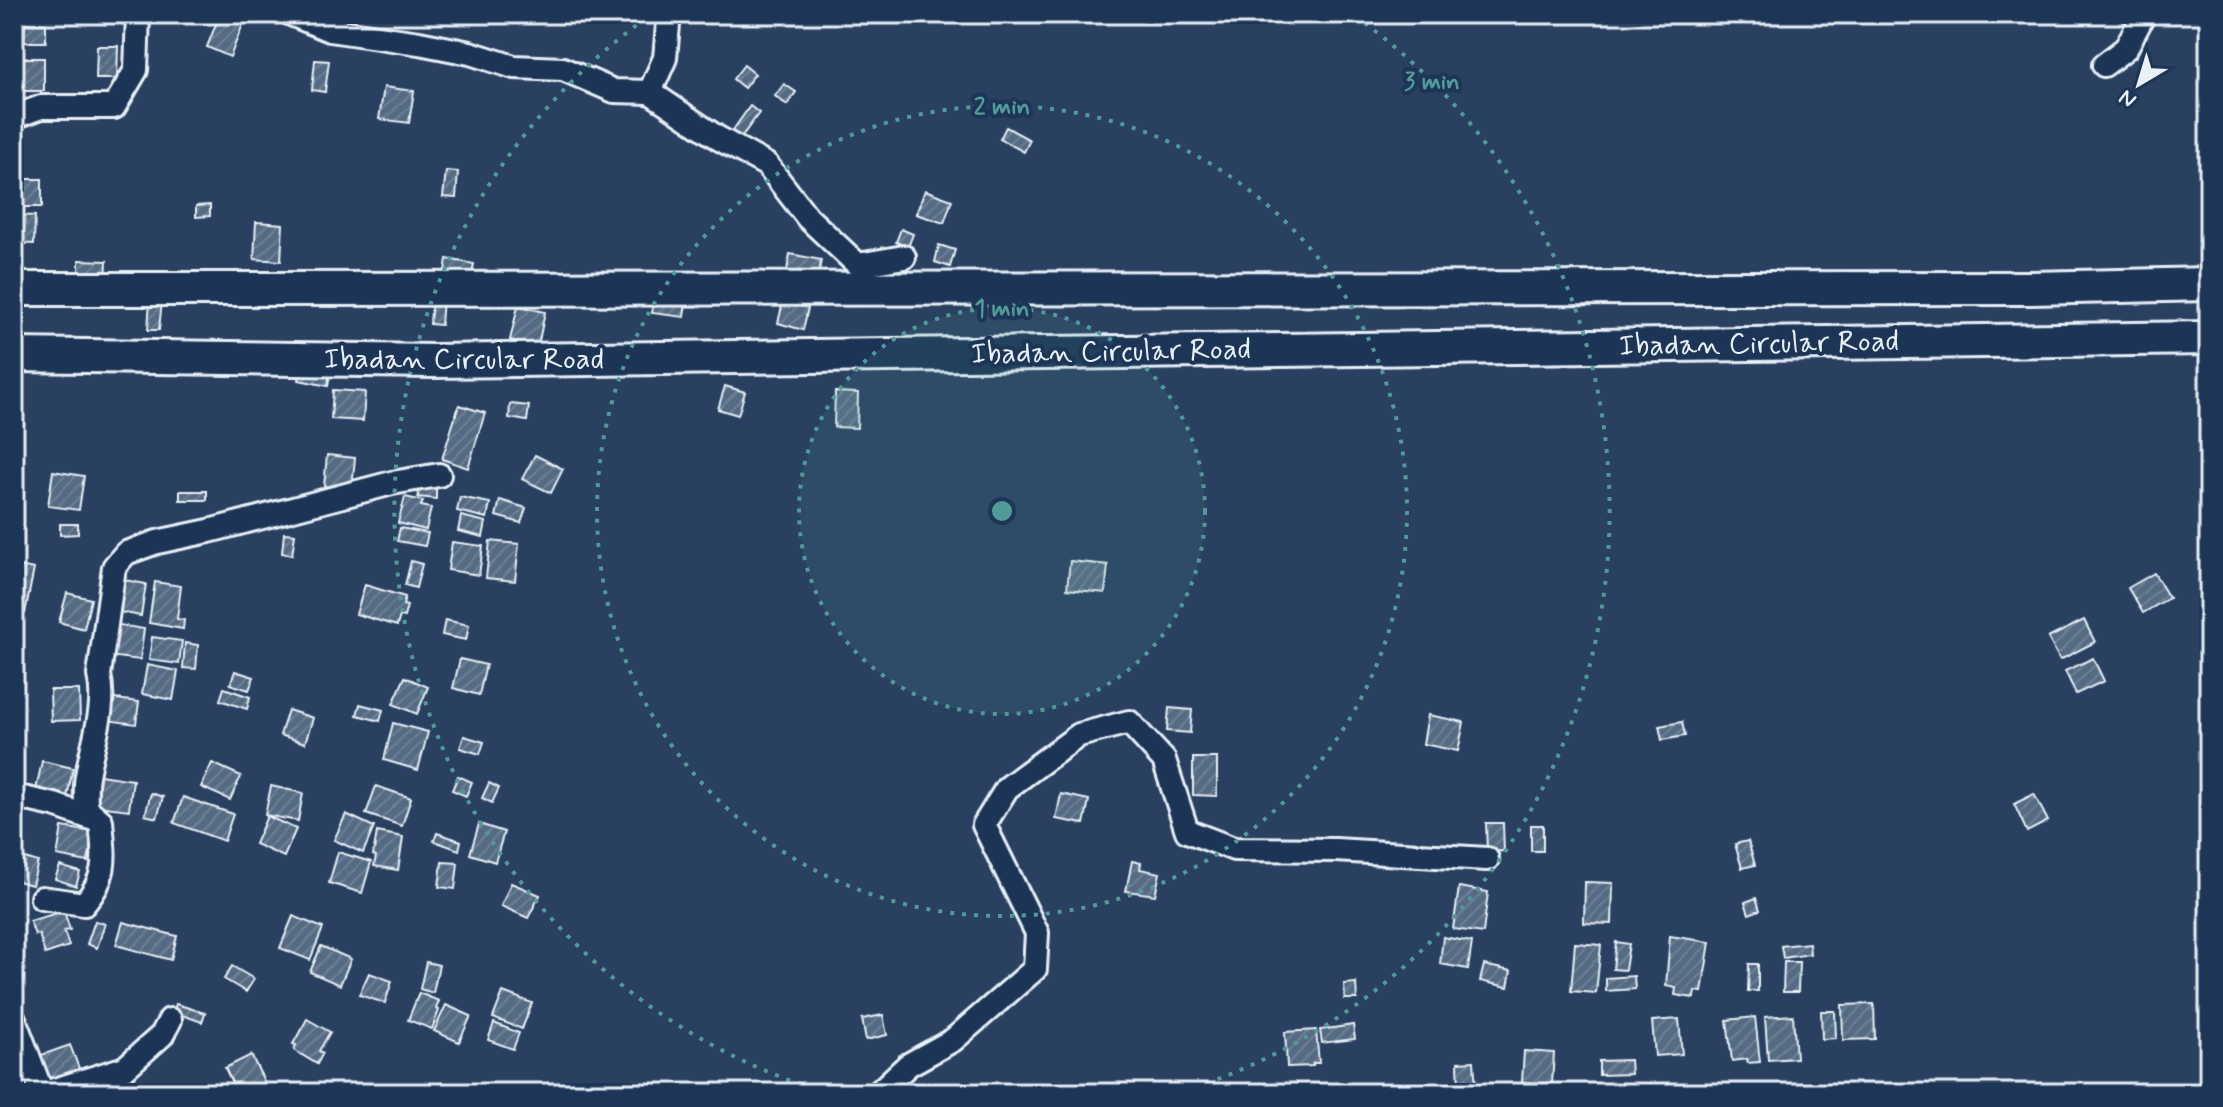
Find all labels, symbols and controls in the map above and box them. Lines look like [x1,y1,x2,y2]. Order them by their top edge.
north arrow [2099,44,2179,124]
text: 3 min [1404,67,1460,98]
text: N [2114,83,2142,114]
text: 2 min [974,92,1030,123]
text: 1 min [974,294,1030,325]
street label: Ibadan Circular Road [1618,322,1900,366]
street label: Ibadan Circular Road [970,330,1252,374]
street label: Ibadan Circular Road [324,340,604,379]
centre of rings [988,497,1016,525]

